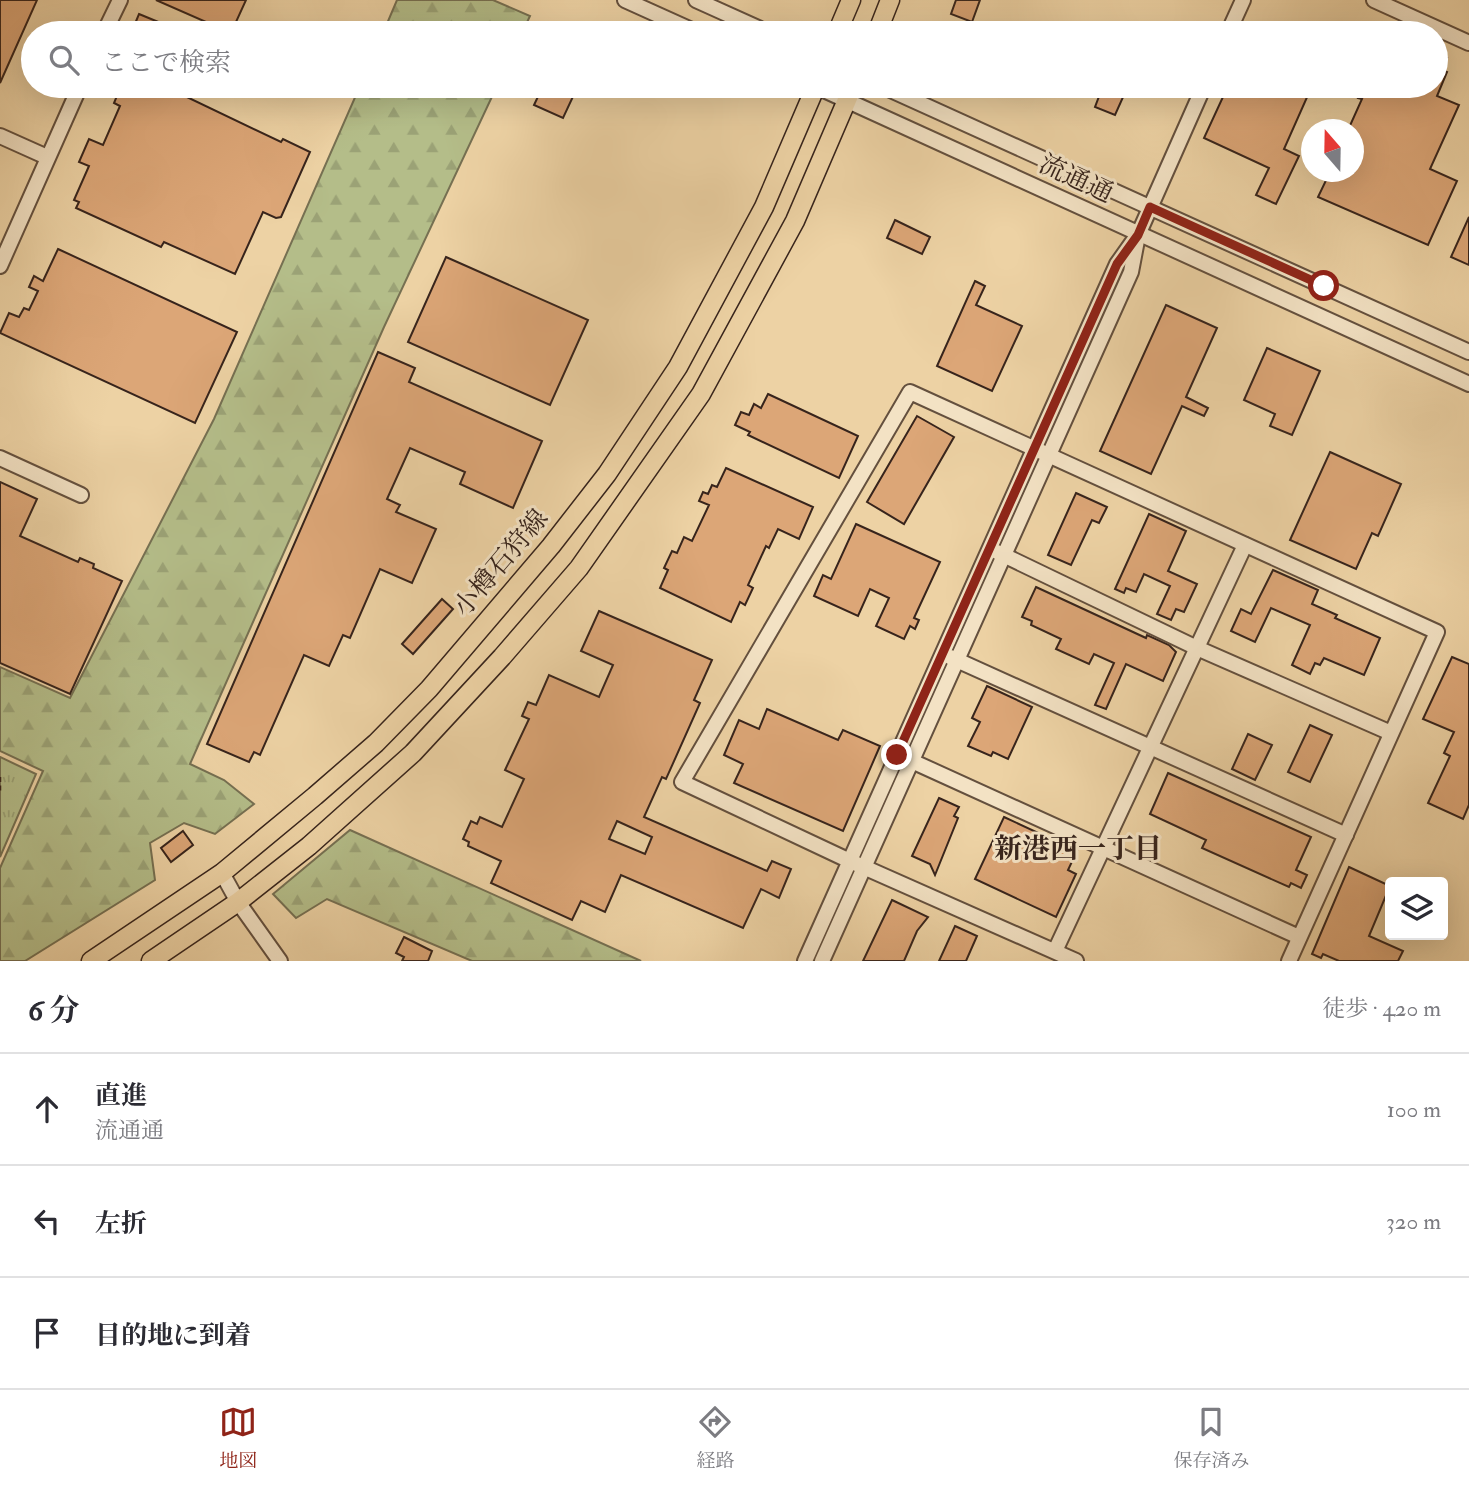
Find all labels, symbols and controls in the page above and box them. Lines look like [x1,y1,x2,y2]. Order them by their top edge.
search box [21,21,1448,98]
icon: search [45,41,83,79]
text: ここで検索 [101,47,231,79]
north arrow [1301,119,1364,182]
street label: 流通通 [1034,148,1118,210]
route start [1308,270,1339,301]
street label: 小樽石狩線 [447,503,555,623]
route end [881,739,912,770]
district label: 新港西一丁目 [994,832,1162,867]
map controls [1385,877,1448,940]
button: layers [1385,877,1448,940]
text: 6 分 [28,992,79,1029]
text: 徒歩 · 420 m [1322,994,1441,1023]
text: 直進 [95,1080,147,1112]
icon: ahead [28,1090,66,1128]
text: 100 m [1387,1095,1441,1124]
text: 流通通 [95,1116,164,1145]
icon: left [28,1202,66,1240]
text: 320 m [1386,1207,1441,1236]
text: 左折 [95,1208,147,1240]
icon: arrive [28,1314,66,1352]
text: 目的地に到着 [95,1320,251,1352]
tab: 地図 [219,1403,258,1473]
tab: 経路 [696,1403,735,1473]
tab: 保存済み [1173,1403,1250,1473]

